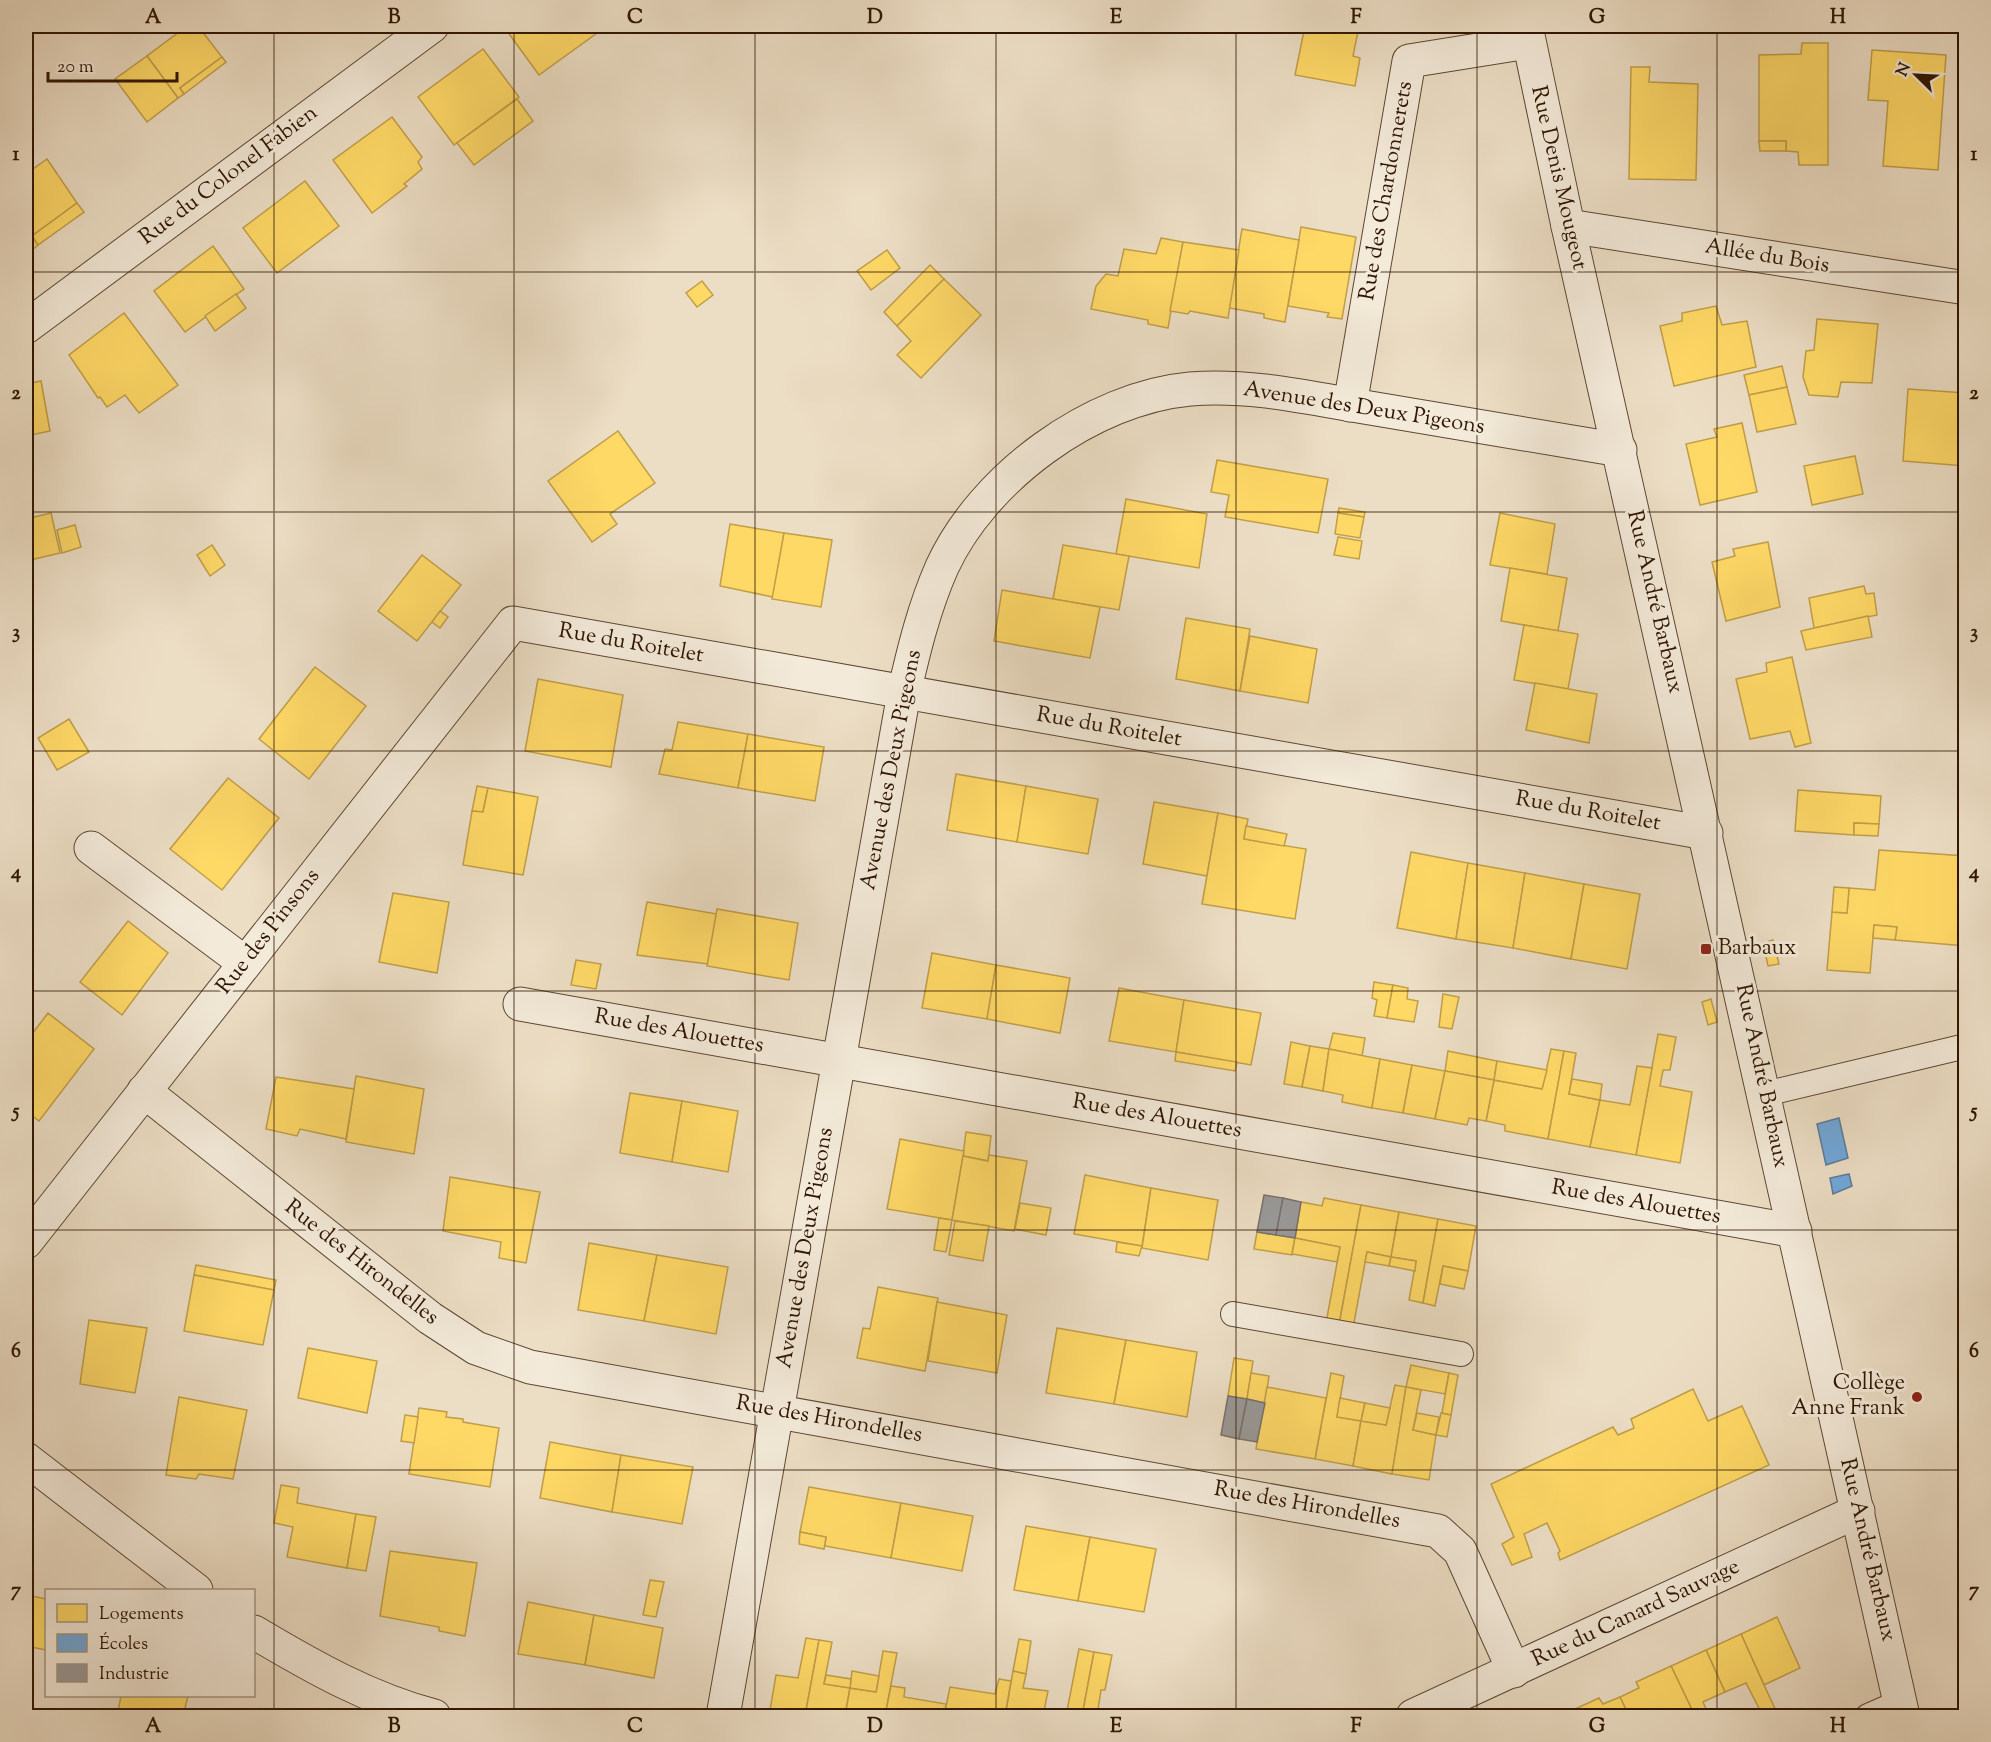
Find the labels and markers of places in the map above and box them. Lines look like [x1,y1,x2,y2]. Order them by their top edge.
place label: Barbaux [1718,933,1796,965]
marker: Barbaux [1699,942,1713,956]
place label: Collège Anne Frank [1791,1368,1905,1425]
marker: Collège Anne Frank [1910,1390,1924,1404]

